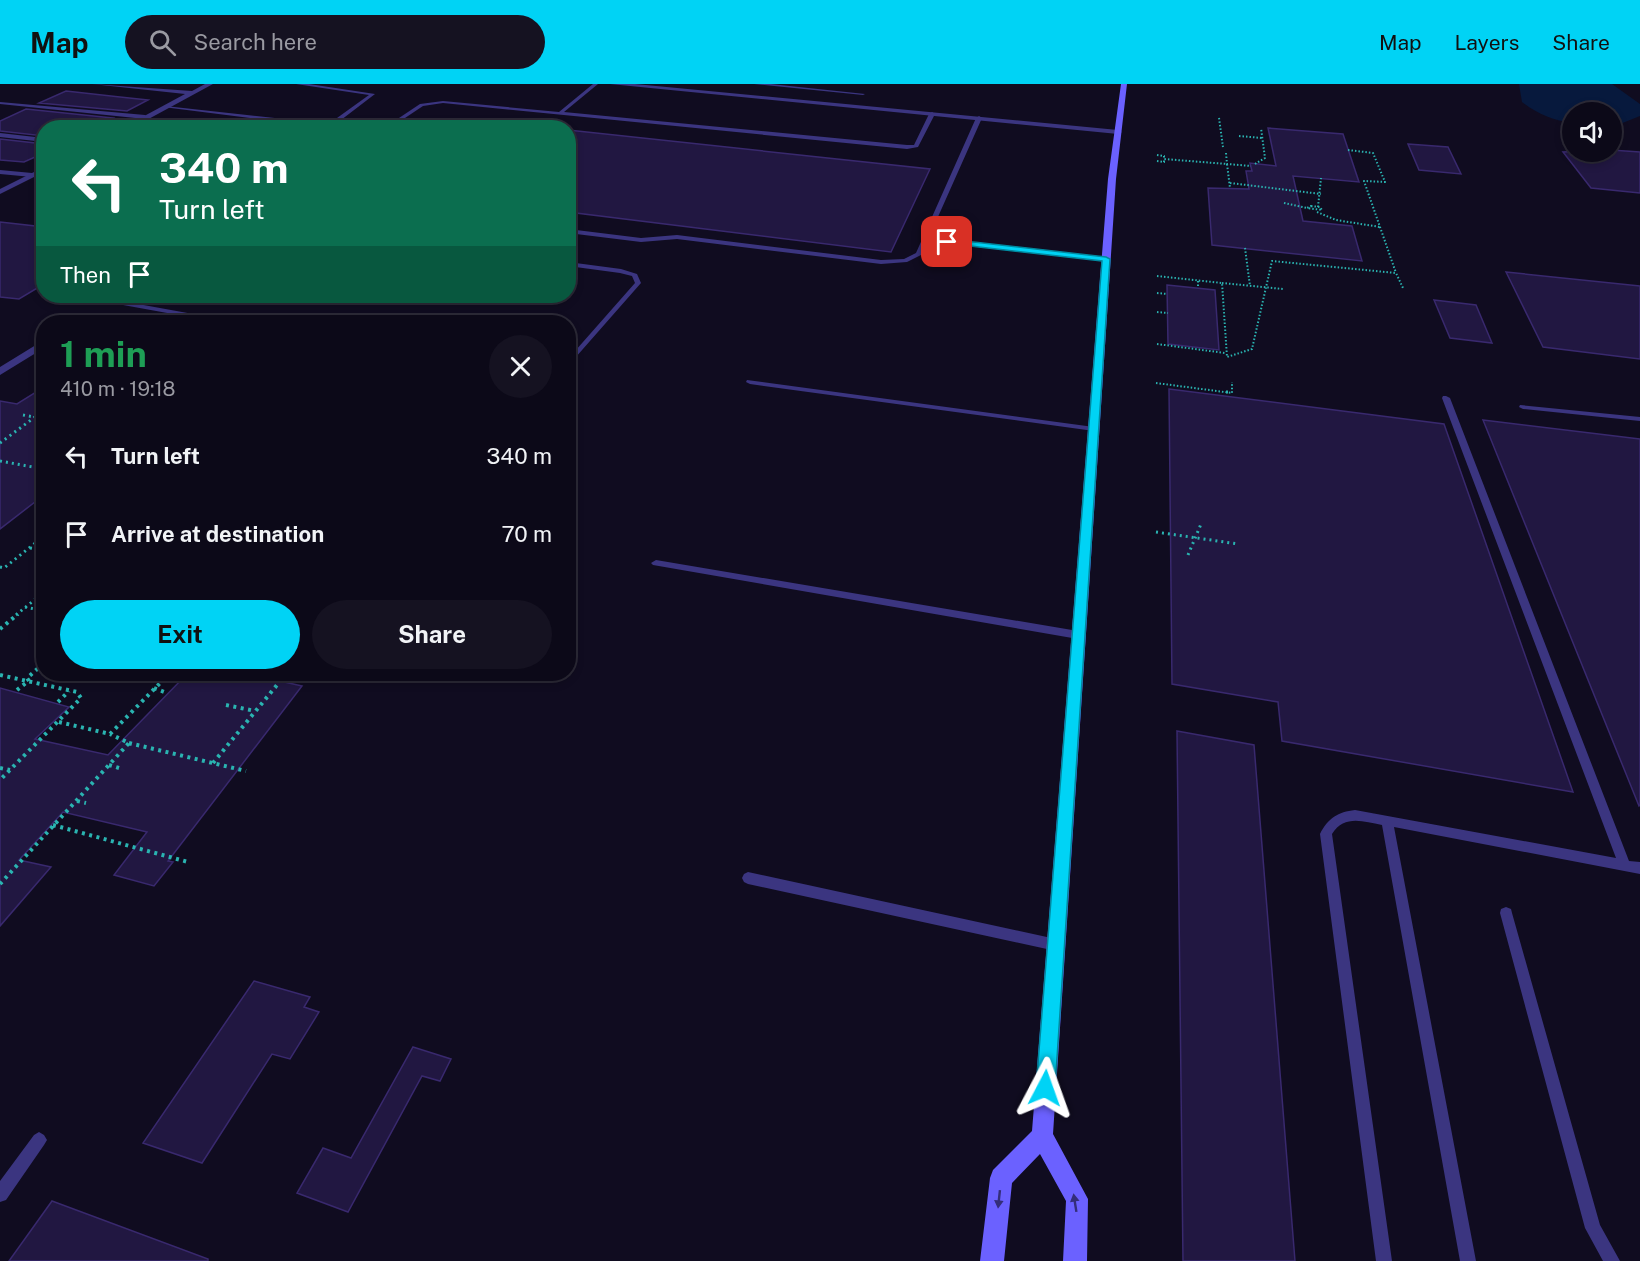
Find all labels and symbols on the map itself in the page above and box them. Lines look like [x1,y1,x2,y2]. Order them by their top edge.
pin [921,216,972,267]
position arrow [1013,1056,1077,1120]
one-way arrow [994,1189,1004,1208]
one-way arrow [1071,1193,1080,1212]

